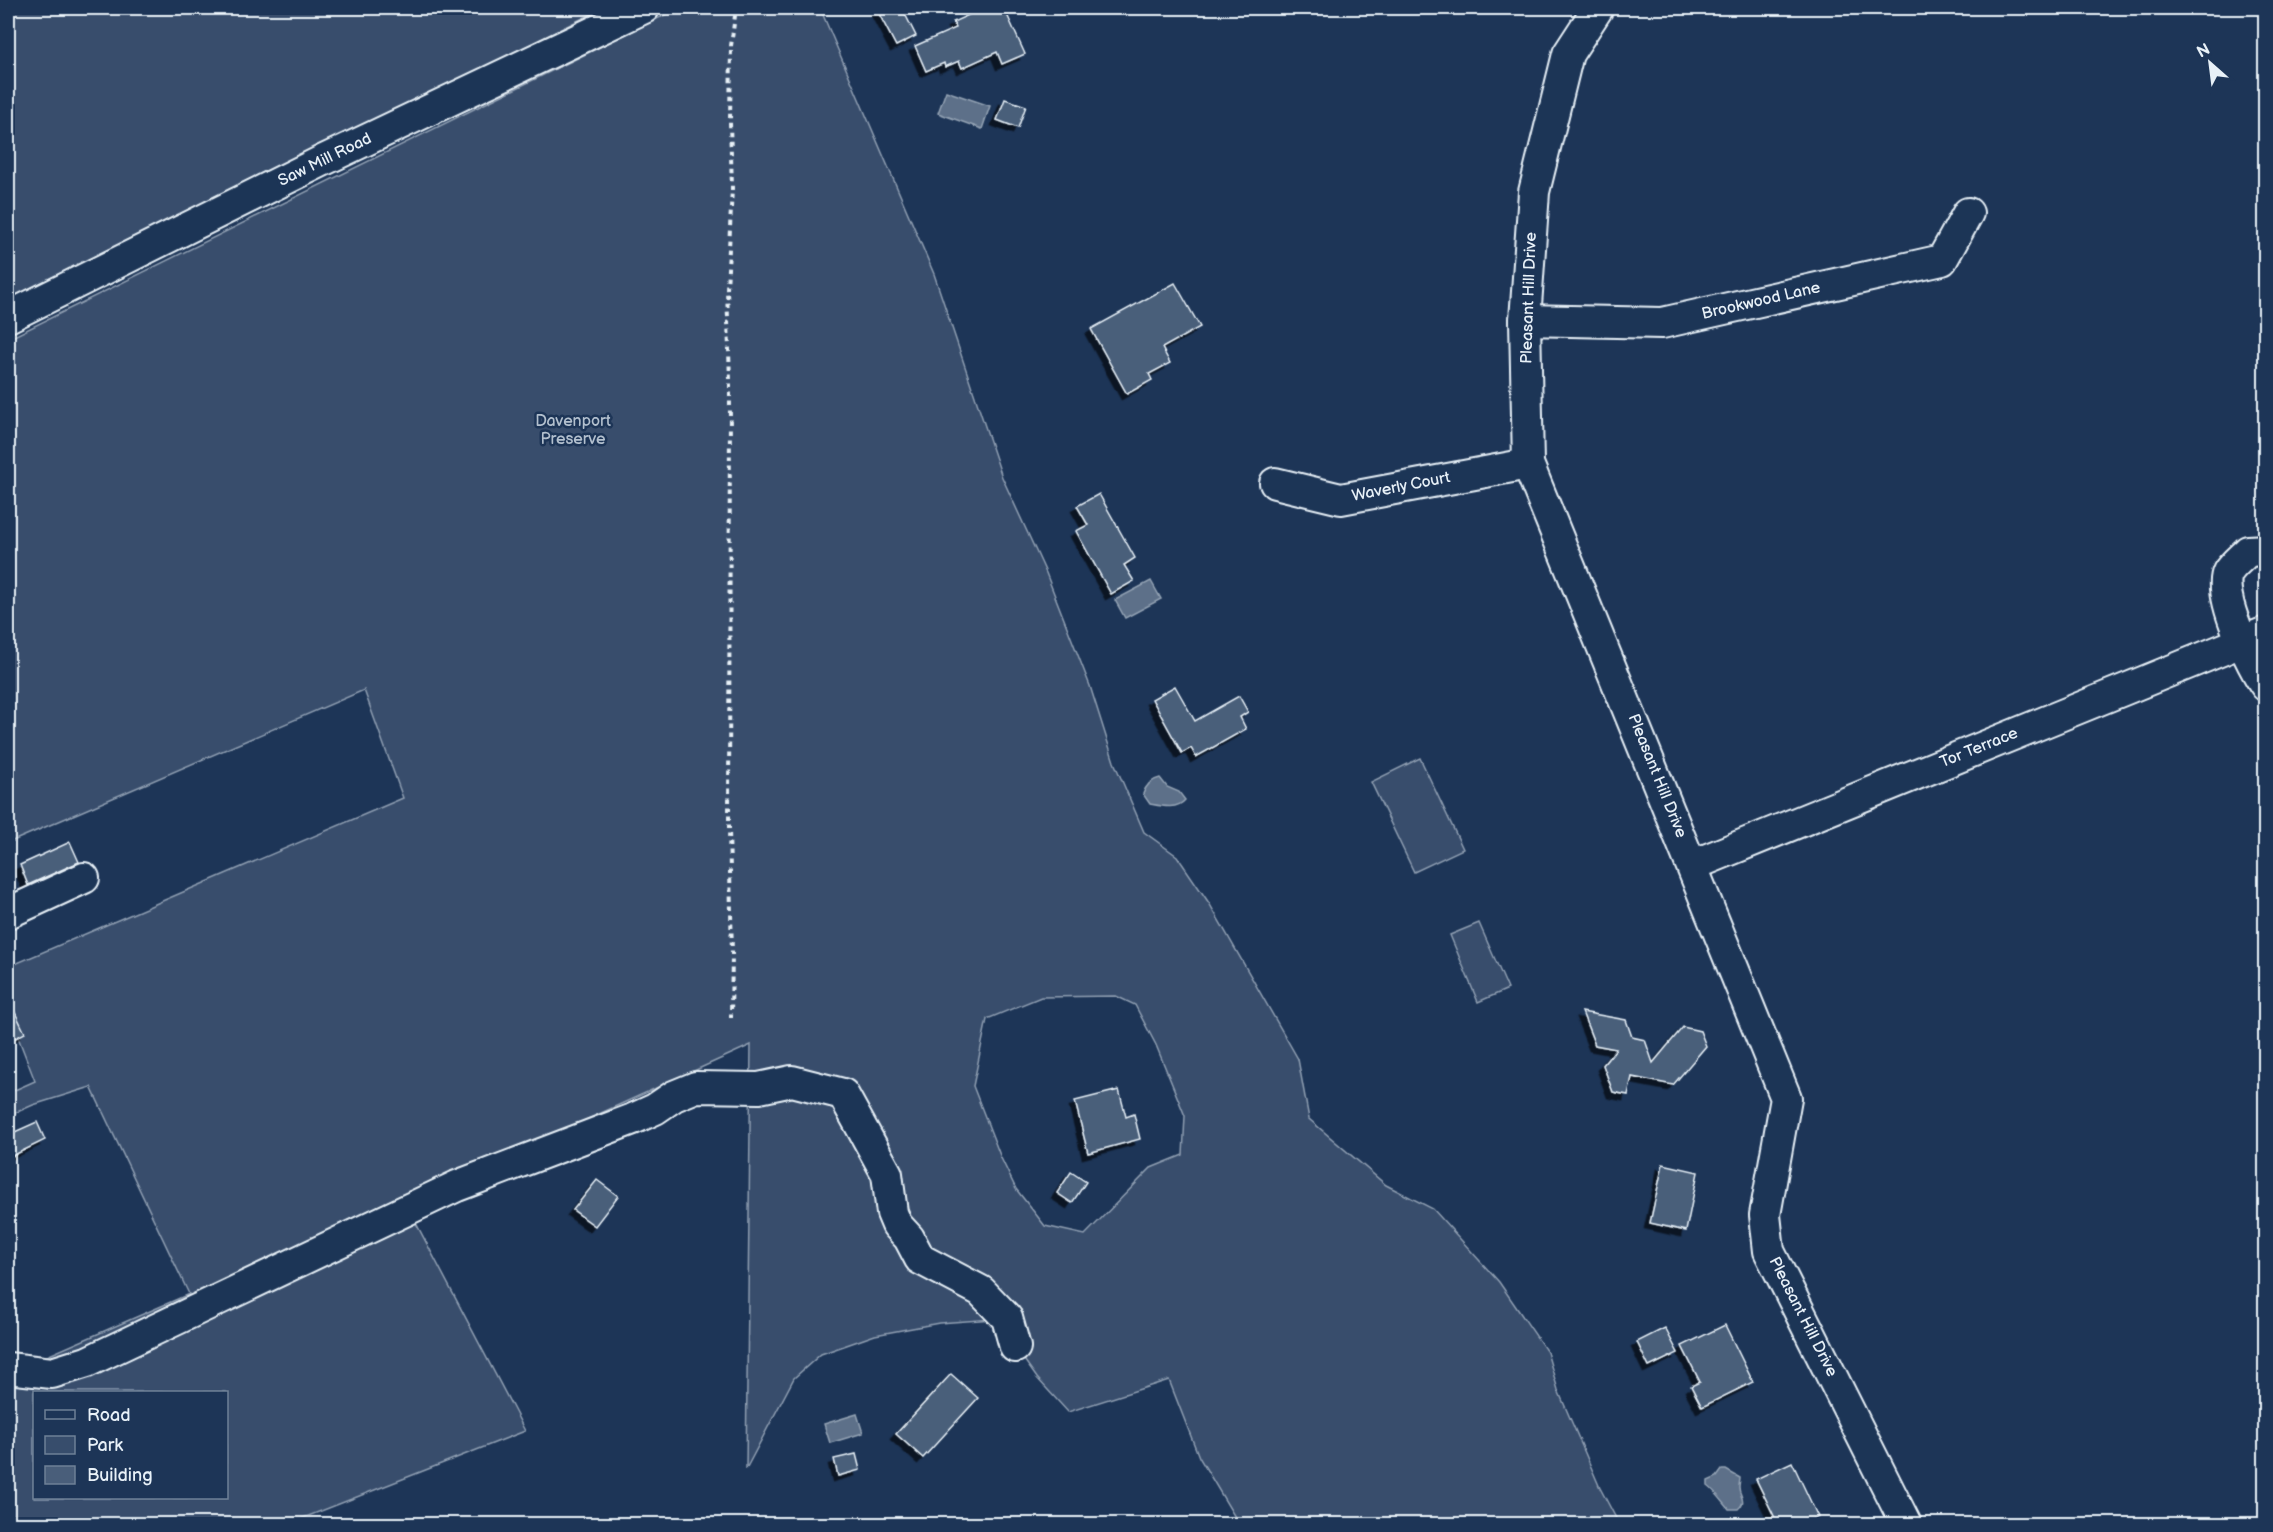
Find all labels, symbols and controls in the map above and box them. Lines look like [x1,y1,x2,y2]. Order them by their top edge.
north arrow [2180,33,2240,93]
text: N [2194,40,2213,62]
street label: Saw Mill Road [275,129,375,191]
street label: Pleasant Hill Drive [1517,231,1541,364]
street label: Brookwood Lane [1700,278,1823,324]
park label: Davenport Preserve [535,412,611,449]
street label: Waverly Court [1350,468,1452,506]
street label: Pleasant Hill Drive [1624,711,1691,841]
street label: Tor Terrace [1937,724,2021,772]
street label: Pleasant Hill Drive [1765,1254,1842,1380]
legend [33,1391,228,1499]
text: Road [87,1405,131,1426]
text: Park [87,1435,123,1456]
text: Building [87,1465,153,1486]

